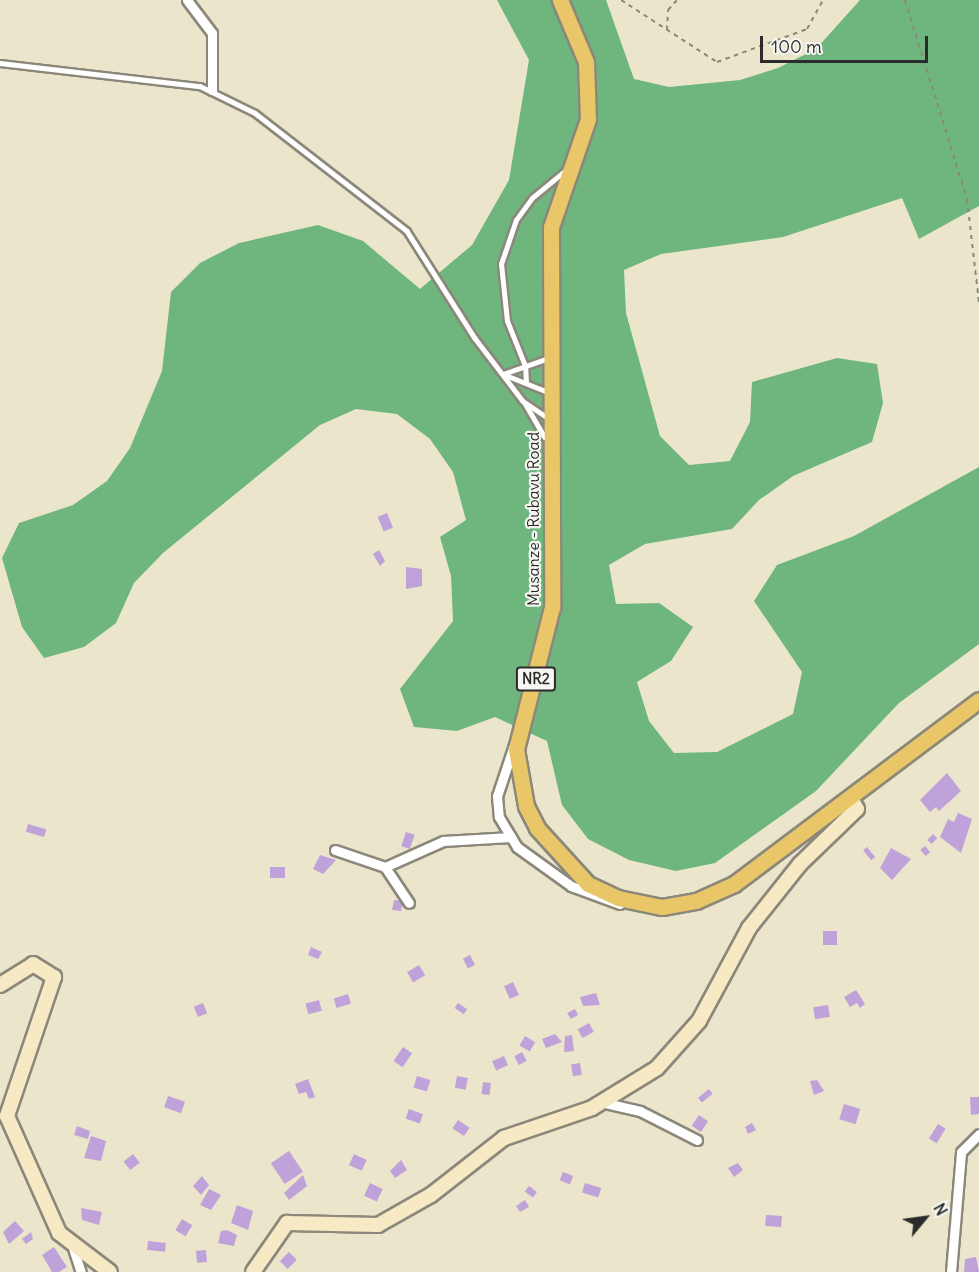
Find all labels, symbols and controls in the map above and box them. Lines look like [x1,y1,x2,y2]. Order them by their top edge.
scale bar [763,24,931,62]
text: 100 m [771,35,822,58]
street label: Musanze - Rubavu Road [523,432,543,606]
road number: NR2 [515,667,557,691]
north arrow [895,1188,955,1248]
text: N [929,1200,952,1219]

